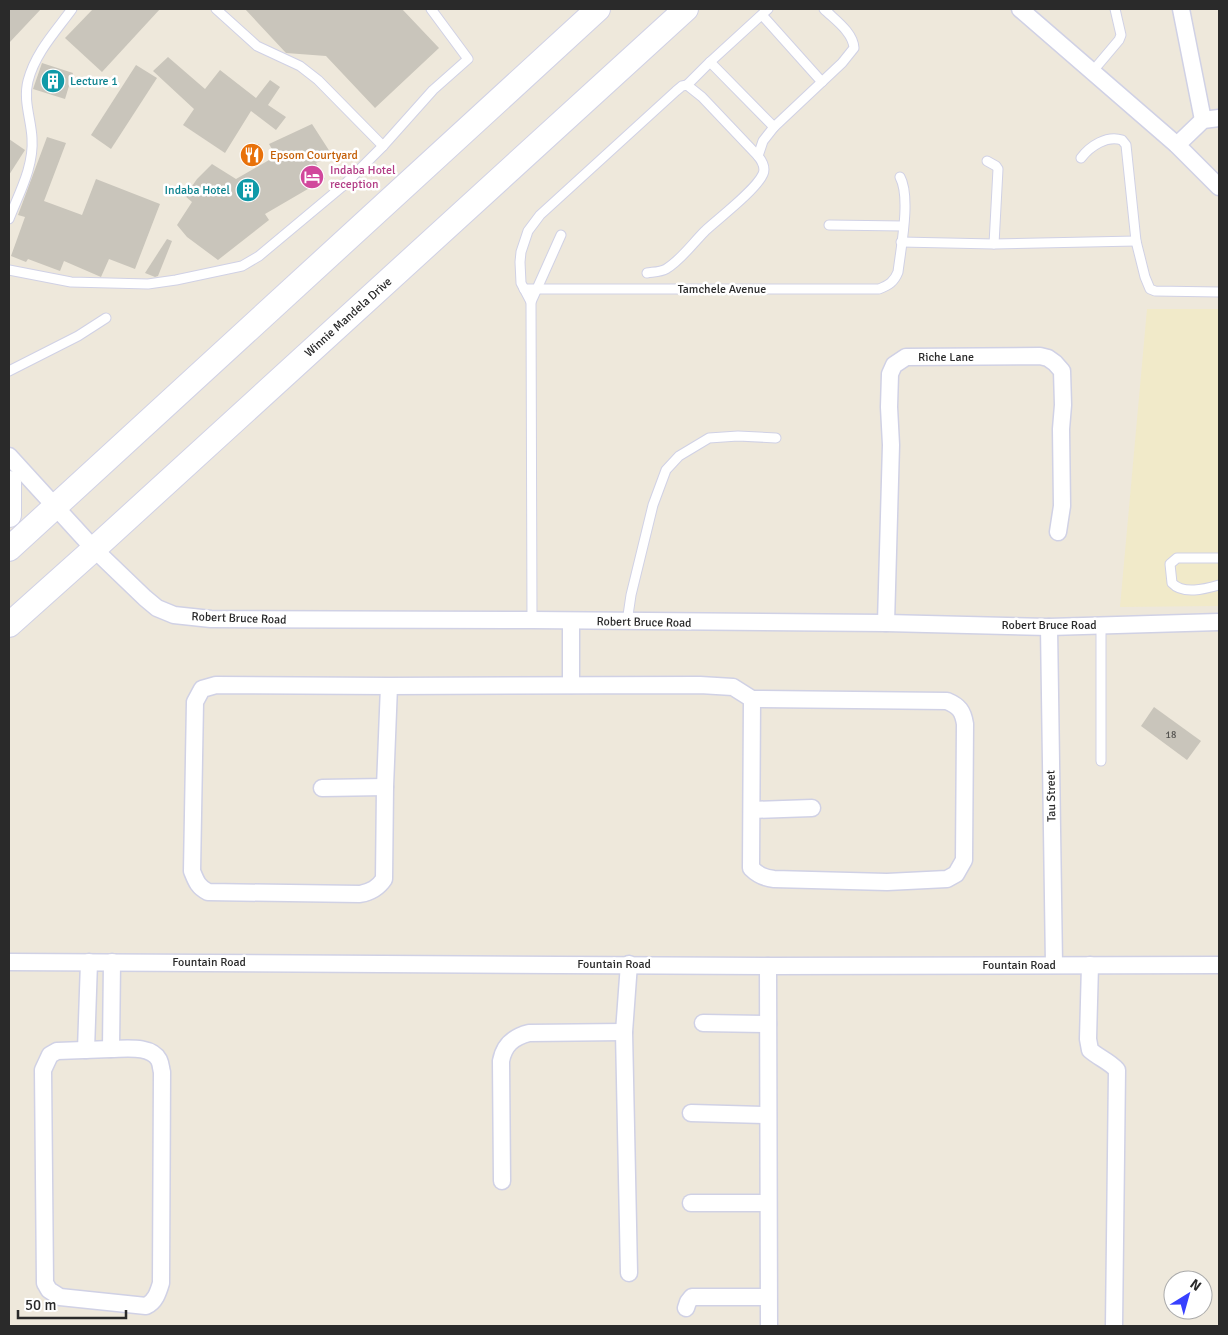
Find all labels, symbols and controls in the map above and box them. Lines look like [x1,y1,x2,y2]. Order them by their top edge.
building icon: Lecture 1 [40,68,66,94]
place label: Lecture 1 [70,74,118,89]
restaurant icon: Epsom Courtyard [239,142,265,168]
place label: Epsom Courtyard [270,148,358,163]
place label: Indaba Hotel reception [330,163,396,192]
hotel icon: Indaba Hotel reception [299,164,325,190]
building icon: Indaba Hotel [235,177,261,203]
place label: Indaba Hotel [165,183,230,198]
street label: Winnie Mandela Drive [302,274,395,361]
street label: Tamchele Avenue [678,282,766,297]
street label: Riche Lane [918,350,974,365]
street label: Robert Bruce Road [191,609,287,628]
street label: Robert Bruce Road [596,614,692,631]
street label: Robert Bruce Road [1001,618,1097,633]
house number: 18 [1166,729,1176,741]
street label: Tau Street [1044,770,1059,822]
street label: Fountain Road [172,955,246,970]
street label: Fountain Road [577,957,651,972]
street label: Fountain Road [982,958,1056,973]
north arrow [1163,1270,1213,1320]
text: N [1187,1275,1205,1295]
scale bar [18,1288,125,1320]
text: 50 m [25,1296,56,1314]

